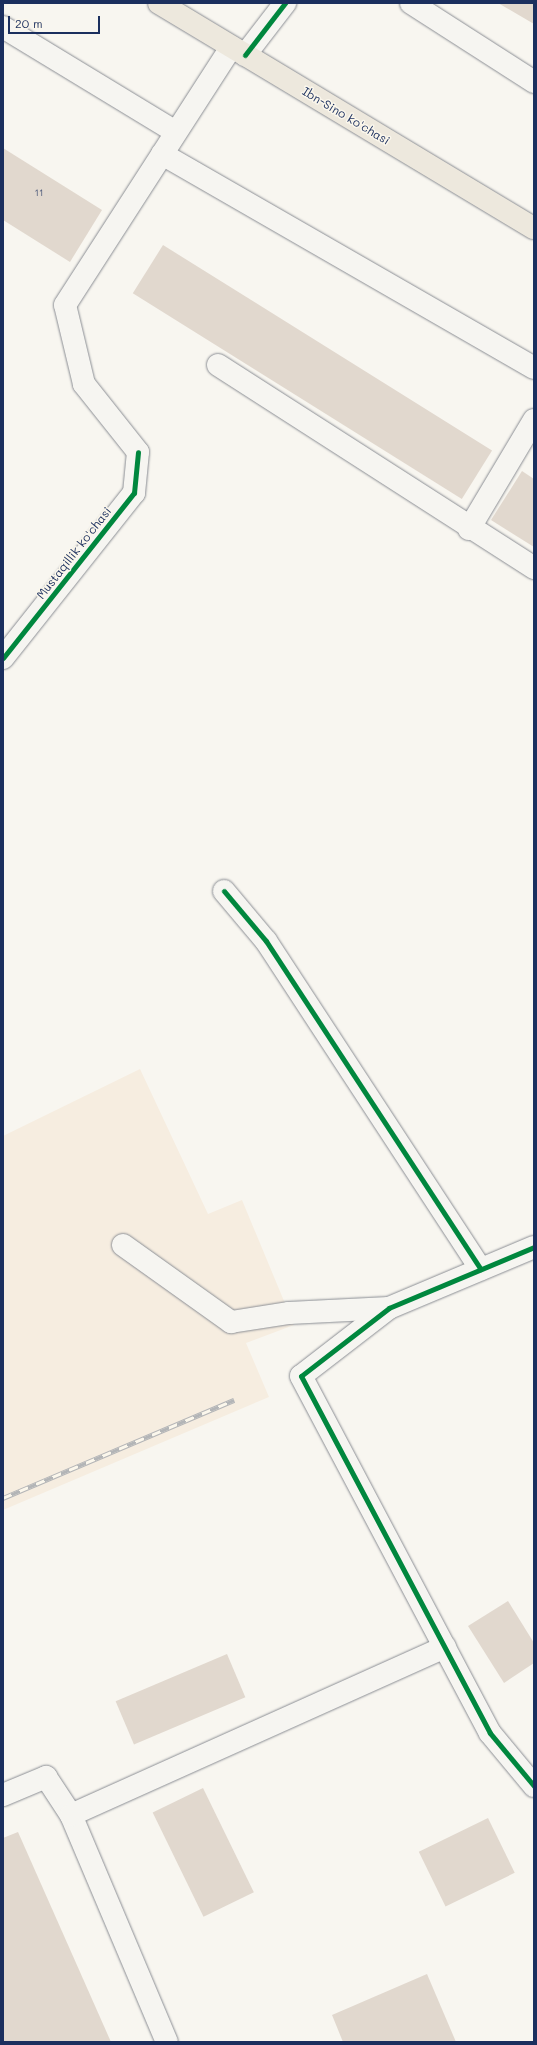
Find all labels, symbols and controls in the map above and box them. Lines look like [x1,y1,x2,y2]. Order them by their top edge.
scale bar [10,8,102,34]
text: 20 m [15,15,43,31]
street label: Ibn-Sino ko'chasi [300,84,392,148]
house number: 11 [35,187,43,199]
street label: Mustaqillik ko'chasi [34,504,114,602]

